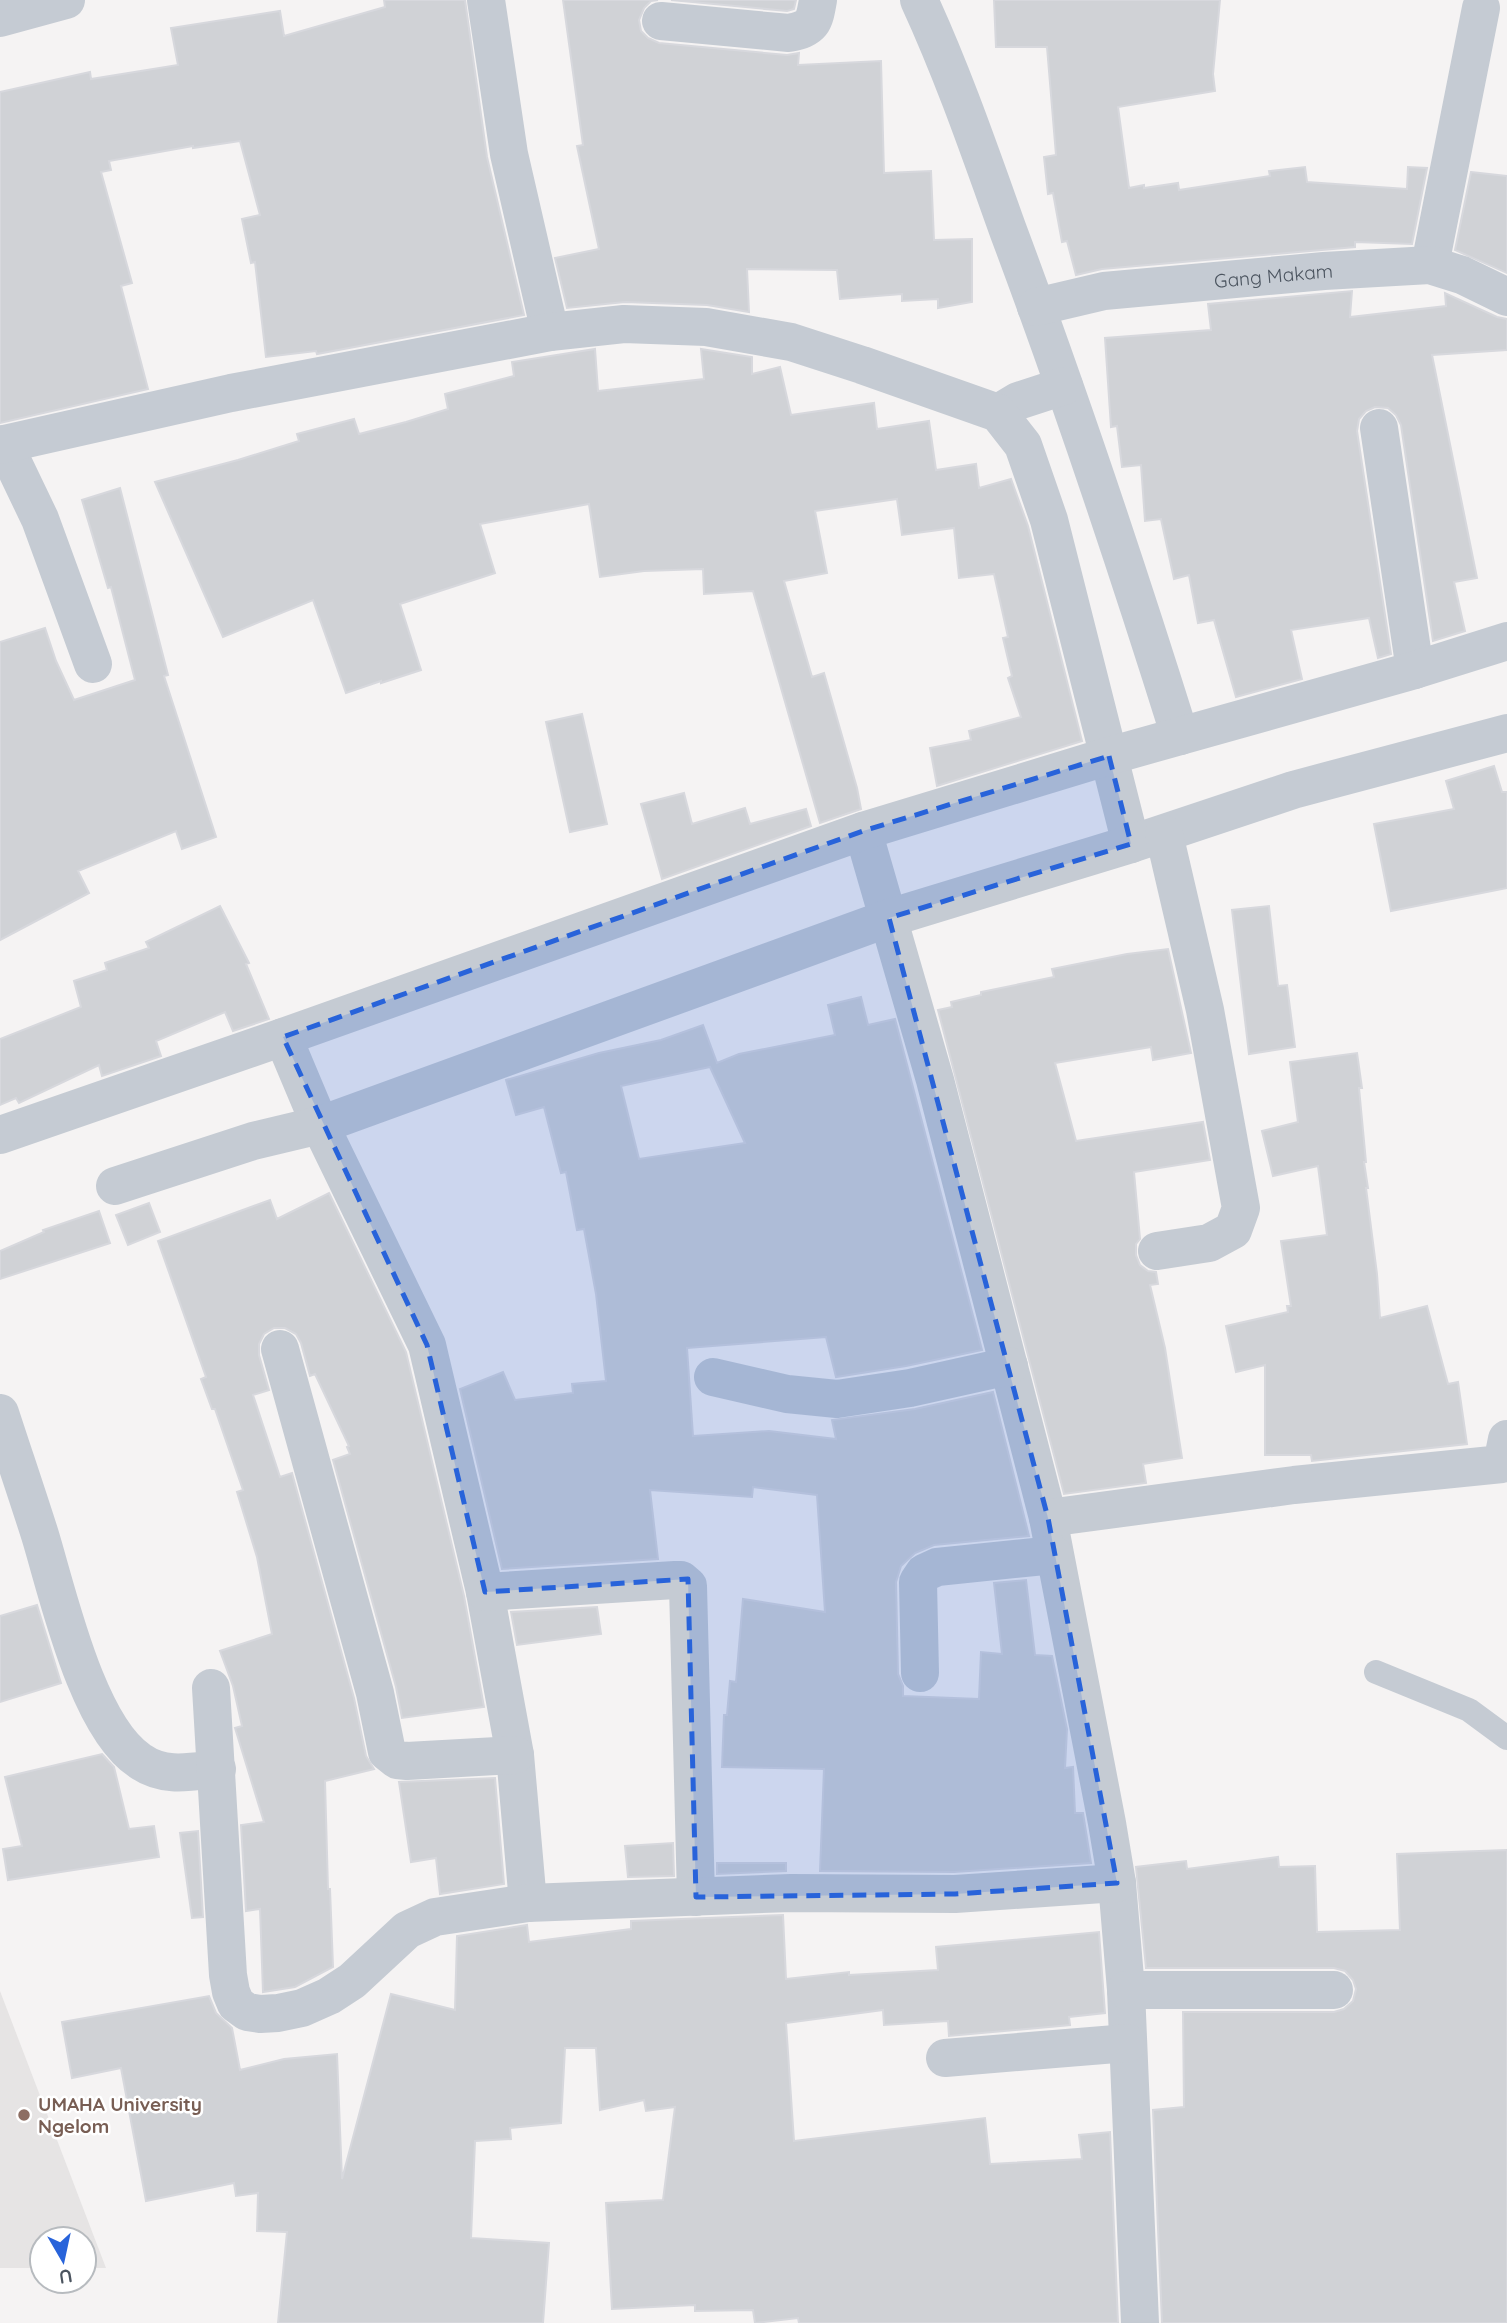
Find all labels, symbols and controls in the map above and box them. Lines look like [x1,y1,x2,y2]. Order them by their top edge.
street label: Gang Makam [1213,259,1334,293]
place label: UMAHA University Ngelom [38,2092,202,2138]
marker: UMAHA University Ngelom [16,2107,32,2123]
north arrow [28,2225,98,2295]
text: U [57,2264,74,2290]

